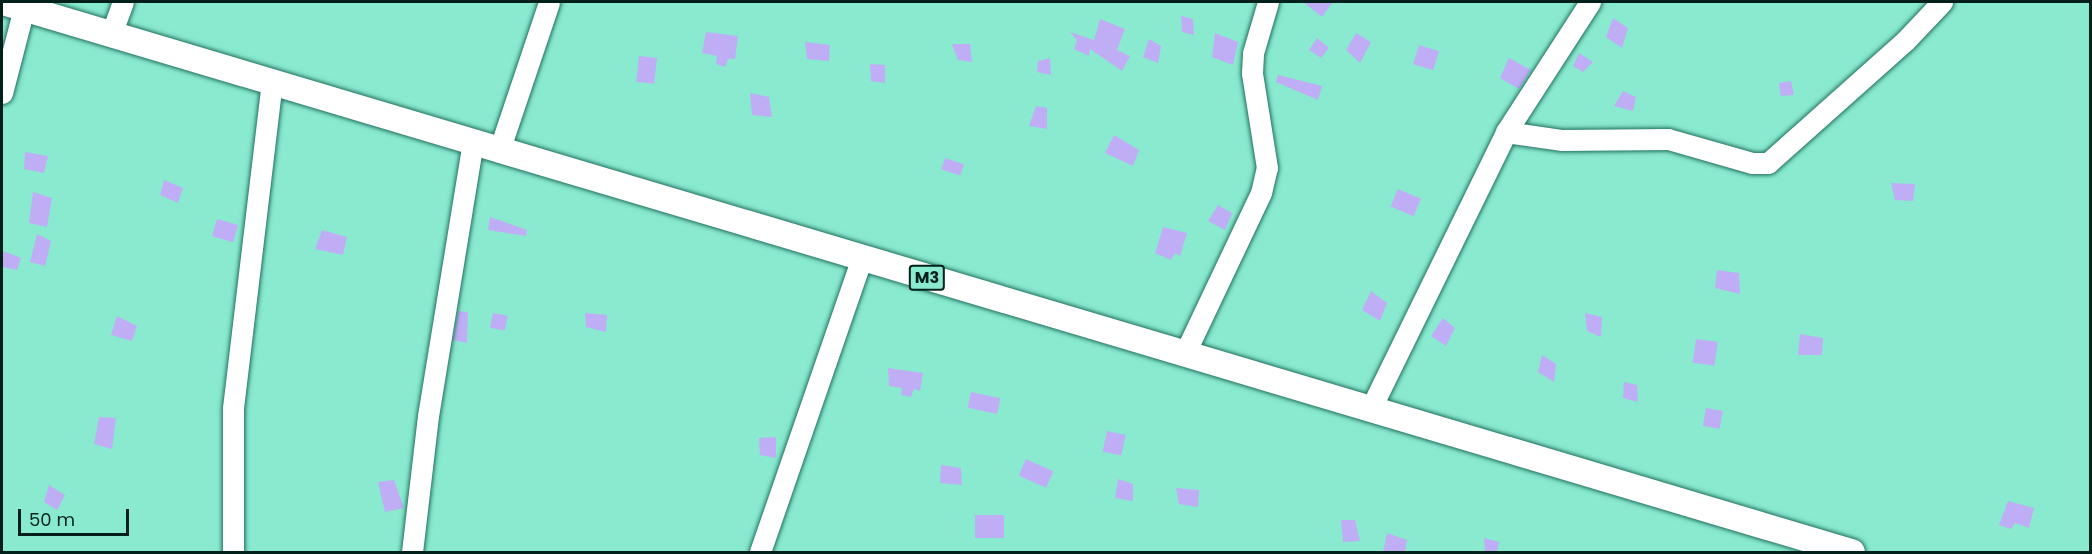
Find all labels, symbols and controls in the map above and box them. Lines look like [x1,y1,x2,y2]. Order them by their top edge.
road number: M3 [908,265,946,291]
scale bar [21,497,132,535]
text: 50 m [29,507,75,532]

